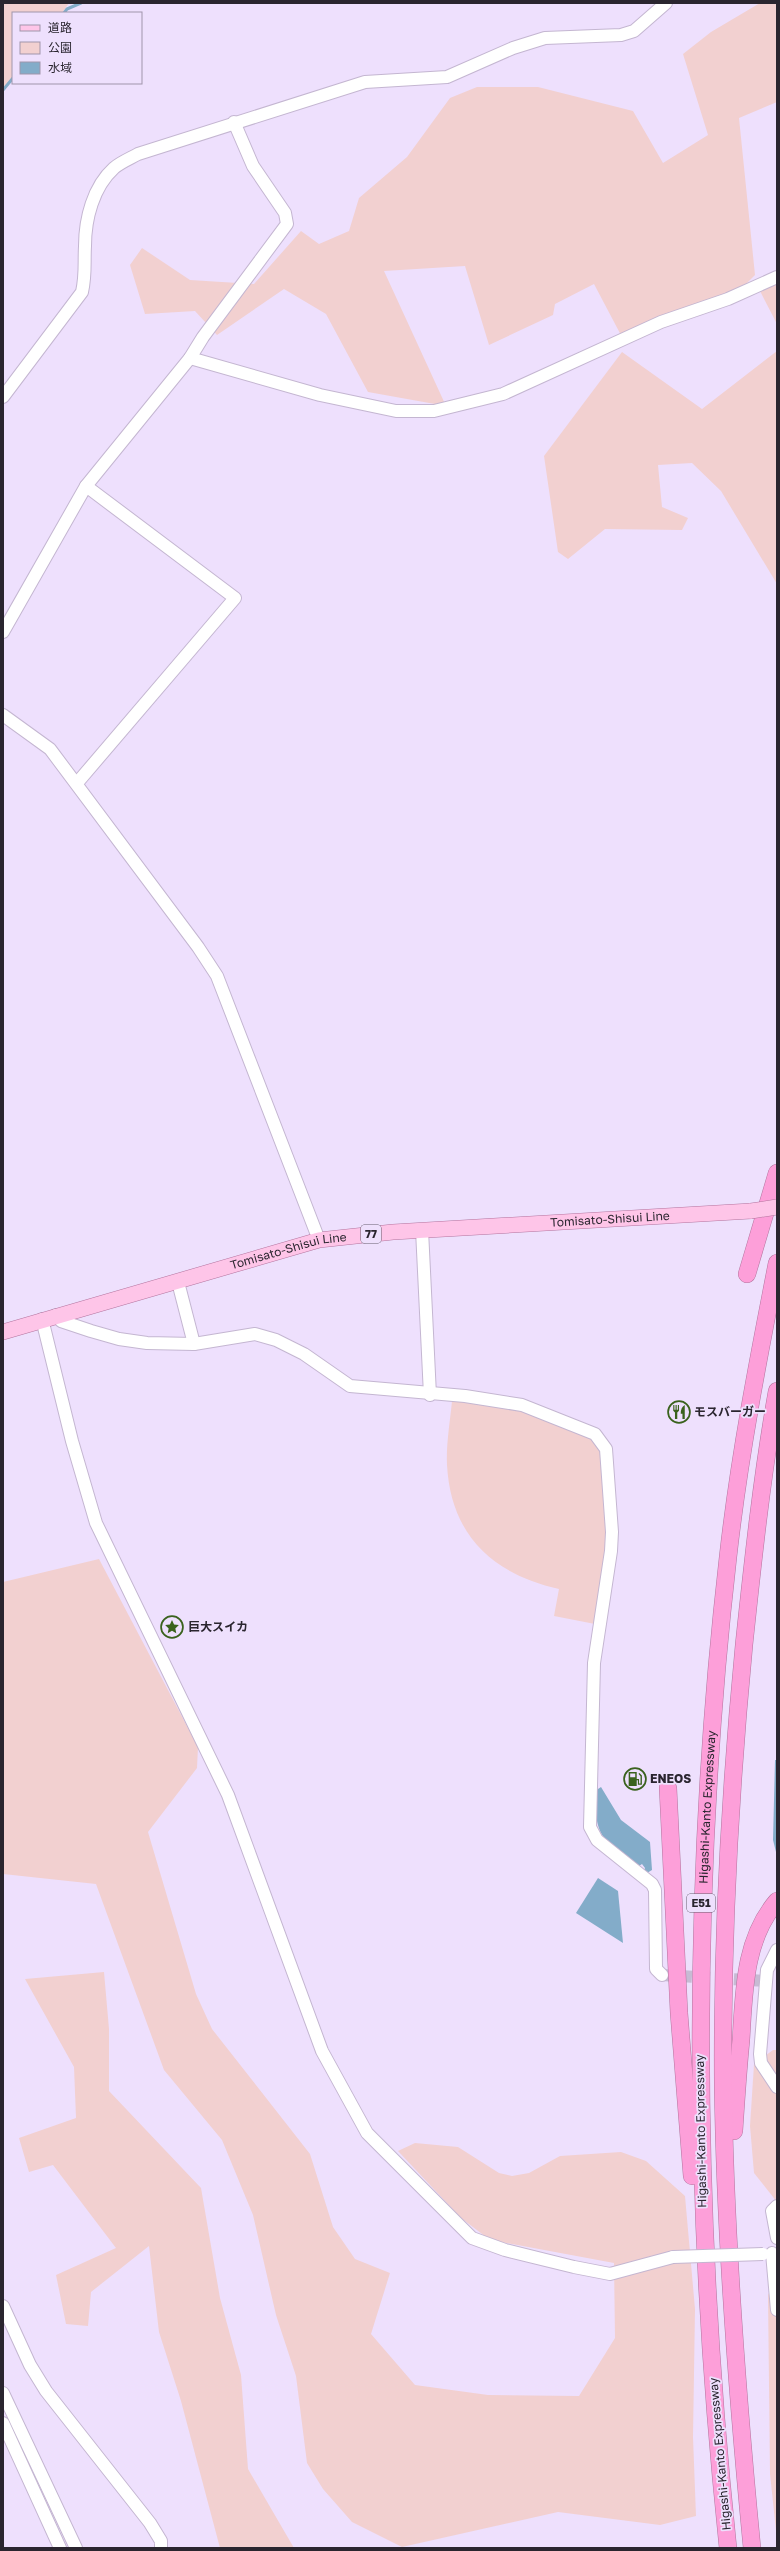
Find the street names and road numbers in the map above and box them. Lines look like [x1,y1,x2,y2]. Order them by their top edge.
street label: Tomisato-Shisui Line [550,1208,670,1230]
road number: 77 [361,1225,381,1243]
street label: Tomisato-Shisui Line [228,1229,347,1272]
street label: Higashi-Kanto Expressway [695,1730,719,1884]
road number: E51 [687,1894,715,1912]
street label: Higashi-Kanto Expressway [692,2054,709,2208]
street label: Higashi-Kanto Expressway [705,2377,734,2531]

